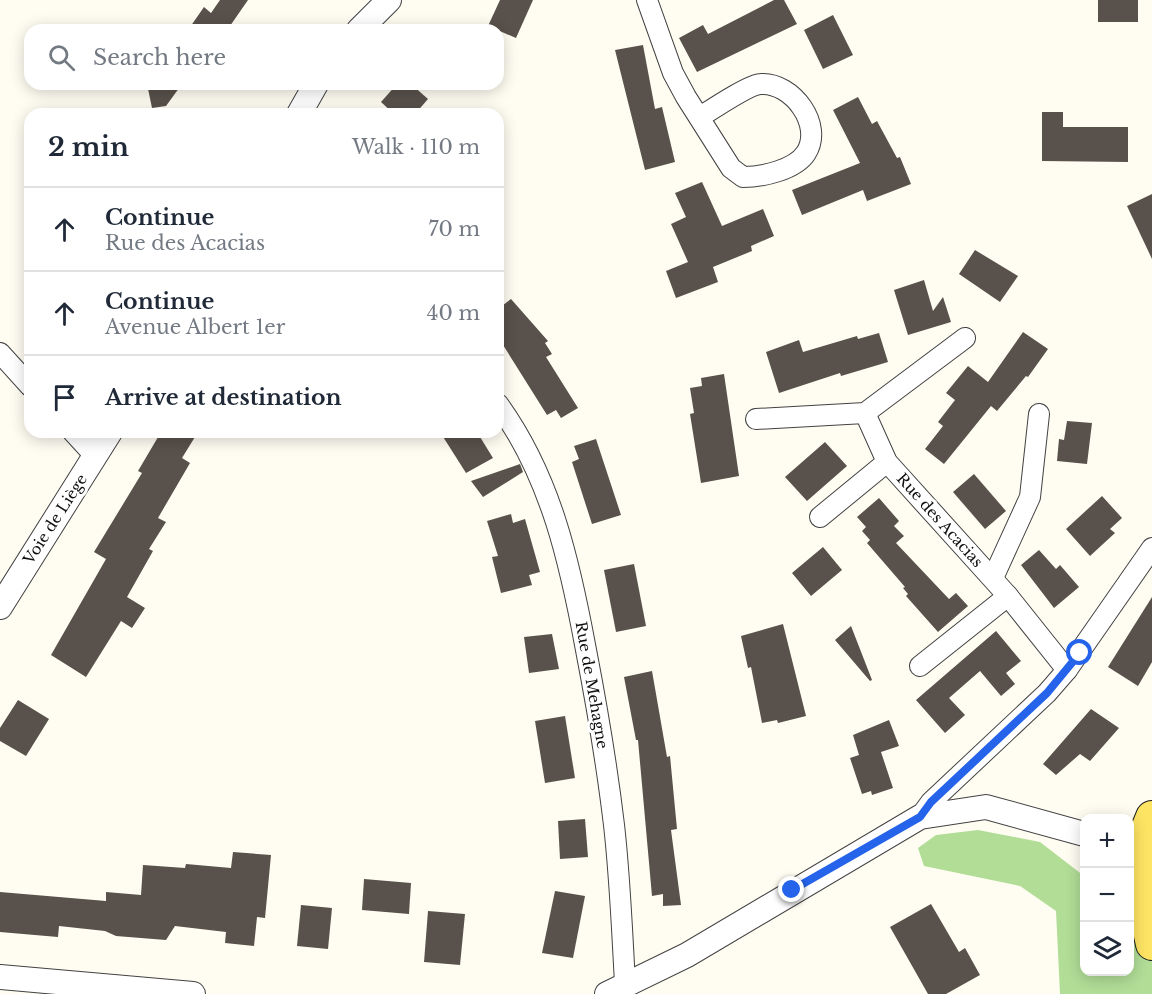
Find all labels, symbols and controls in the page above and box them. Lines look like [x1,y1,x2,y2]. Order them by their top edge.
search box [24,24,504,90]
icon: search [45,41,78,74]
text: Search here [93,44,226,71]
text: 2 min [48,131,129,163]
text: Walk · 110 m [352,135,480,159]
text: Continue [105,204,214,231]
icon: ahead [48,213,81,246]
text: 70 m [428,217,480,241]
text: Rue des Acacias [105,231,265,255]
text: Continue [105,288,214,315]
icon: ahead [48,297,81,330]
text: 40 m [427,301,480,325]
text: Avenue Albert 1er [105,315,285,339]
icon: arrive [48,381,81,414]
text: Arrive at destination [105,384,342,411]
street label: Rue des Acacias [893,469,987,571]
street label: Voie de Liège [18,470,91,568]
street label: Rue de Mehagne [571,620,613,750]
route start [1066,639,1092,665]
map controls [1080,814,1134,976]
button: + [1080,814,1134,868]
button: − [1080,868,1134,922]
route end [778,876,804,902]
button: layers [1080,922,1134,976]

